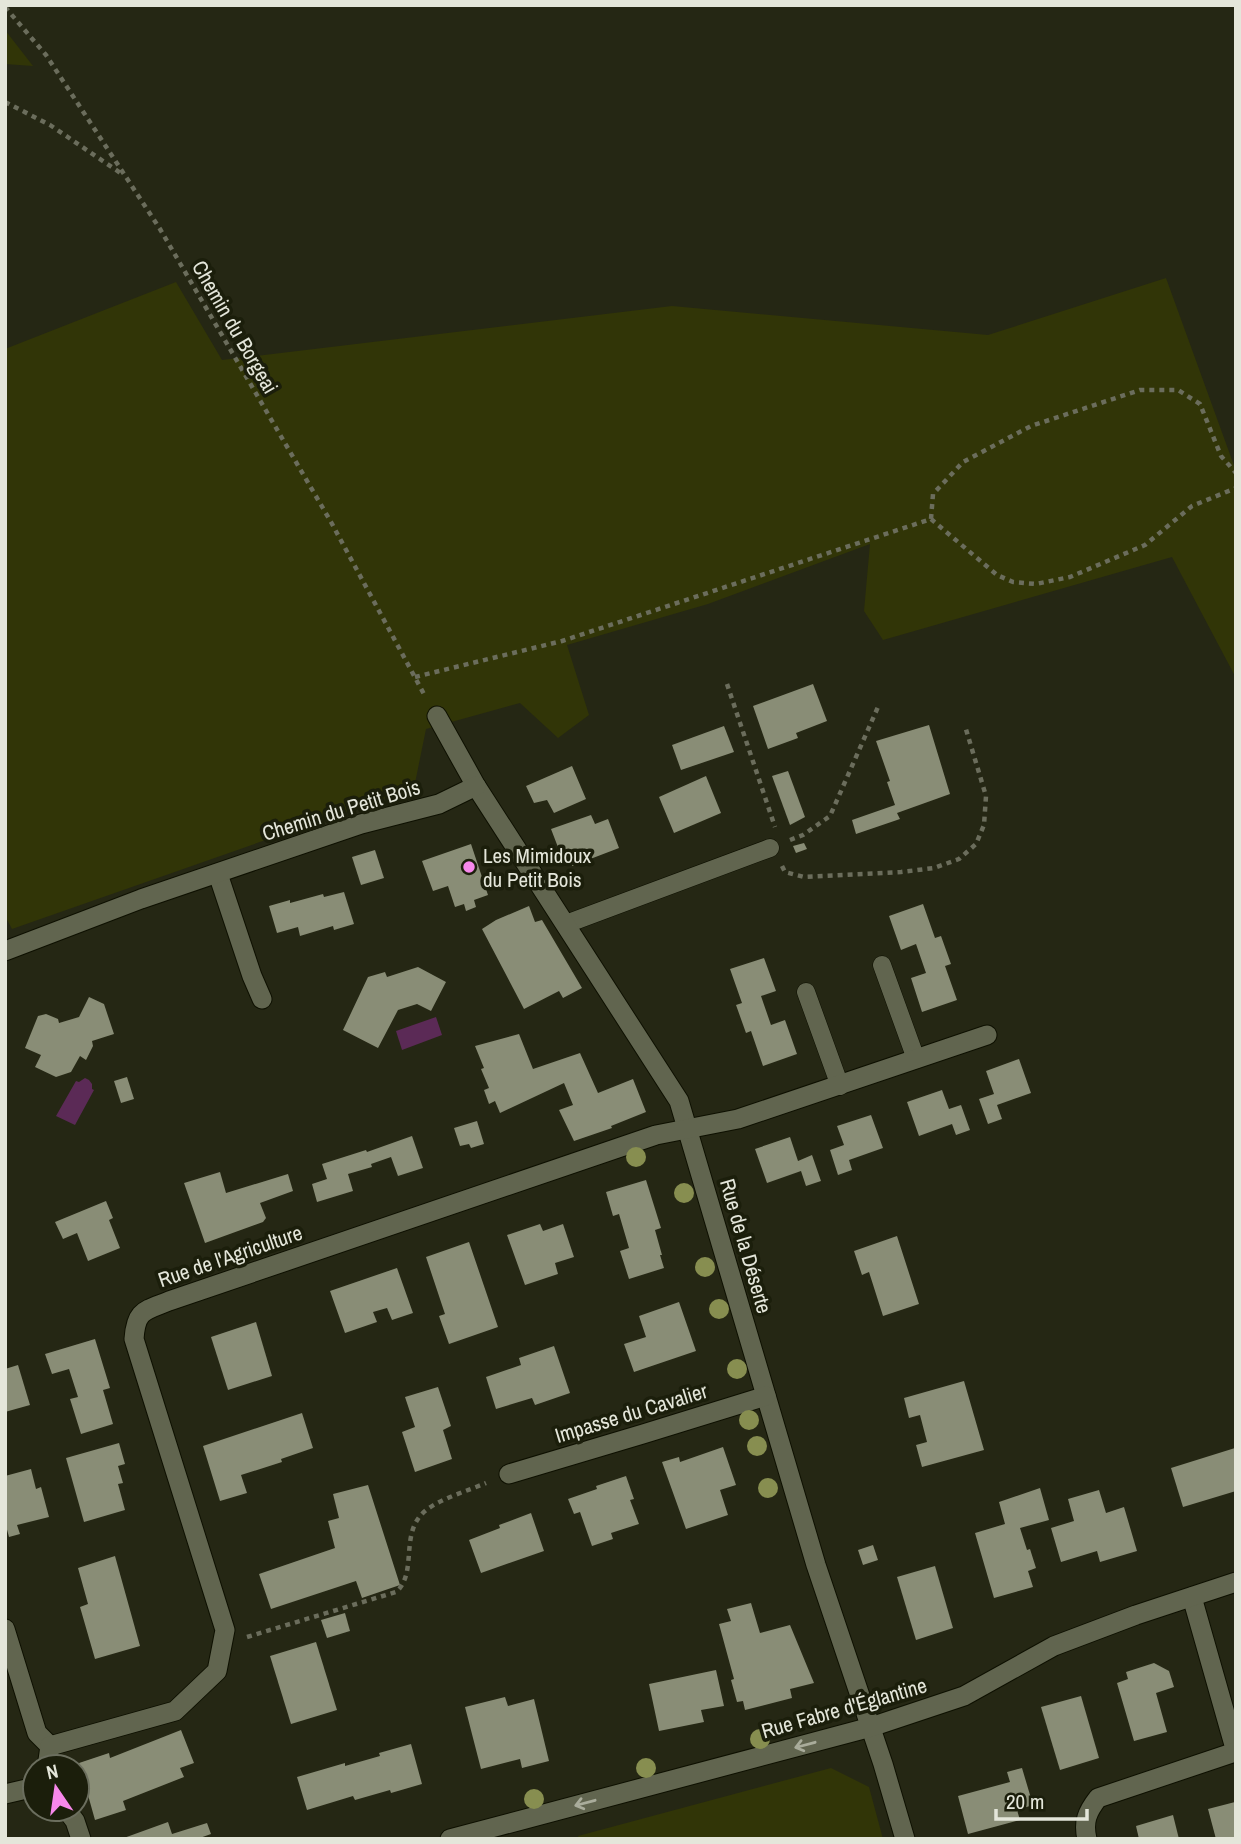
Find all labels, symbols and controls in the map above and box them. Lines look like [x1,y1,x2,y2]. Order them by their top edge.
street label: Chemin du Borgeai [185,255,285,399]
street label: Chemin du Petit Bois [258,772,424,848]
place label: Les Mimidoux du Petit Bois [483,841,592,894]
marker: Les Mimidoux du Petit Bois [461,859,477,875]
street label: Rue de la Déserte [713,1175,779,1317]
street label: Rue de l'Agriculture [154,1218,306,1294]
street label: Impasse du Cavalier [551,1376,711,1450]
street label: Rue Fabre d'Églantine [758,1671,930,1745]
one-way arrow [794,1739,816,1752]
north arrow [21,1753,91,1823]
text: N [44,1758,61,1785]
scale bar [996,1778,1087,1822]
text: 20 m [1006,1787,1044,1816]
one-way arrow [574,1797,597,1810]

